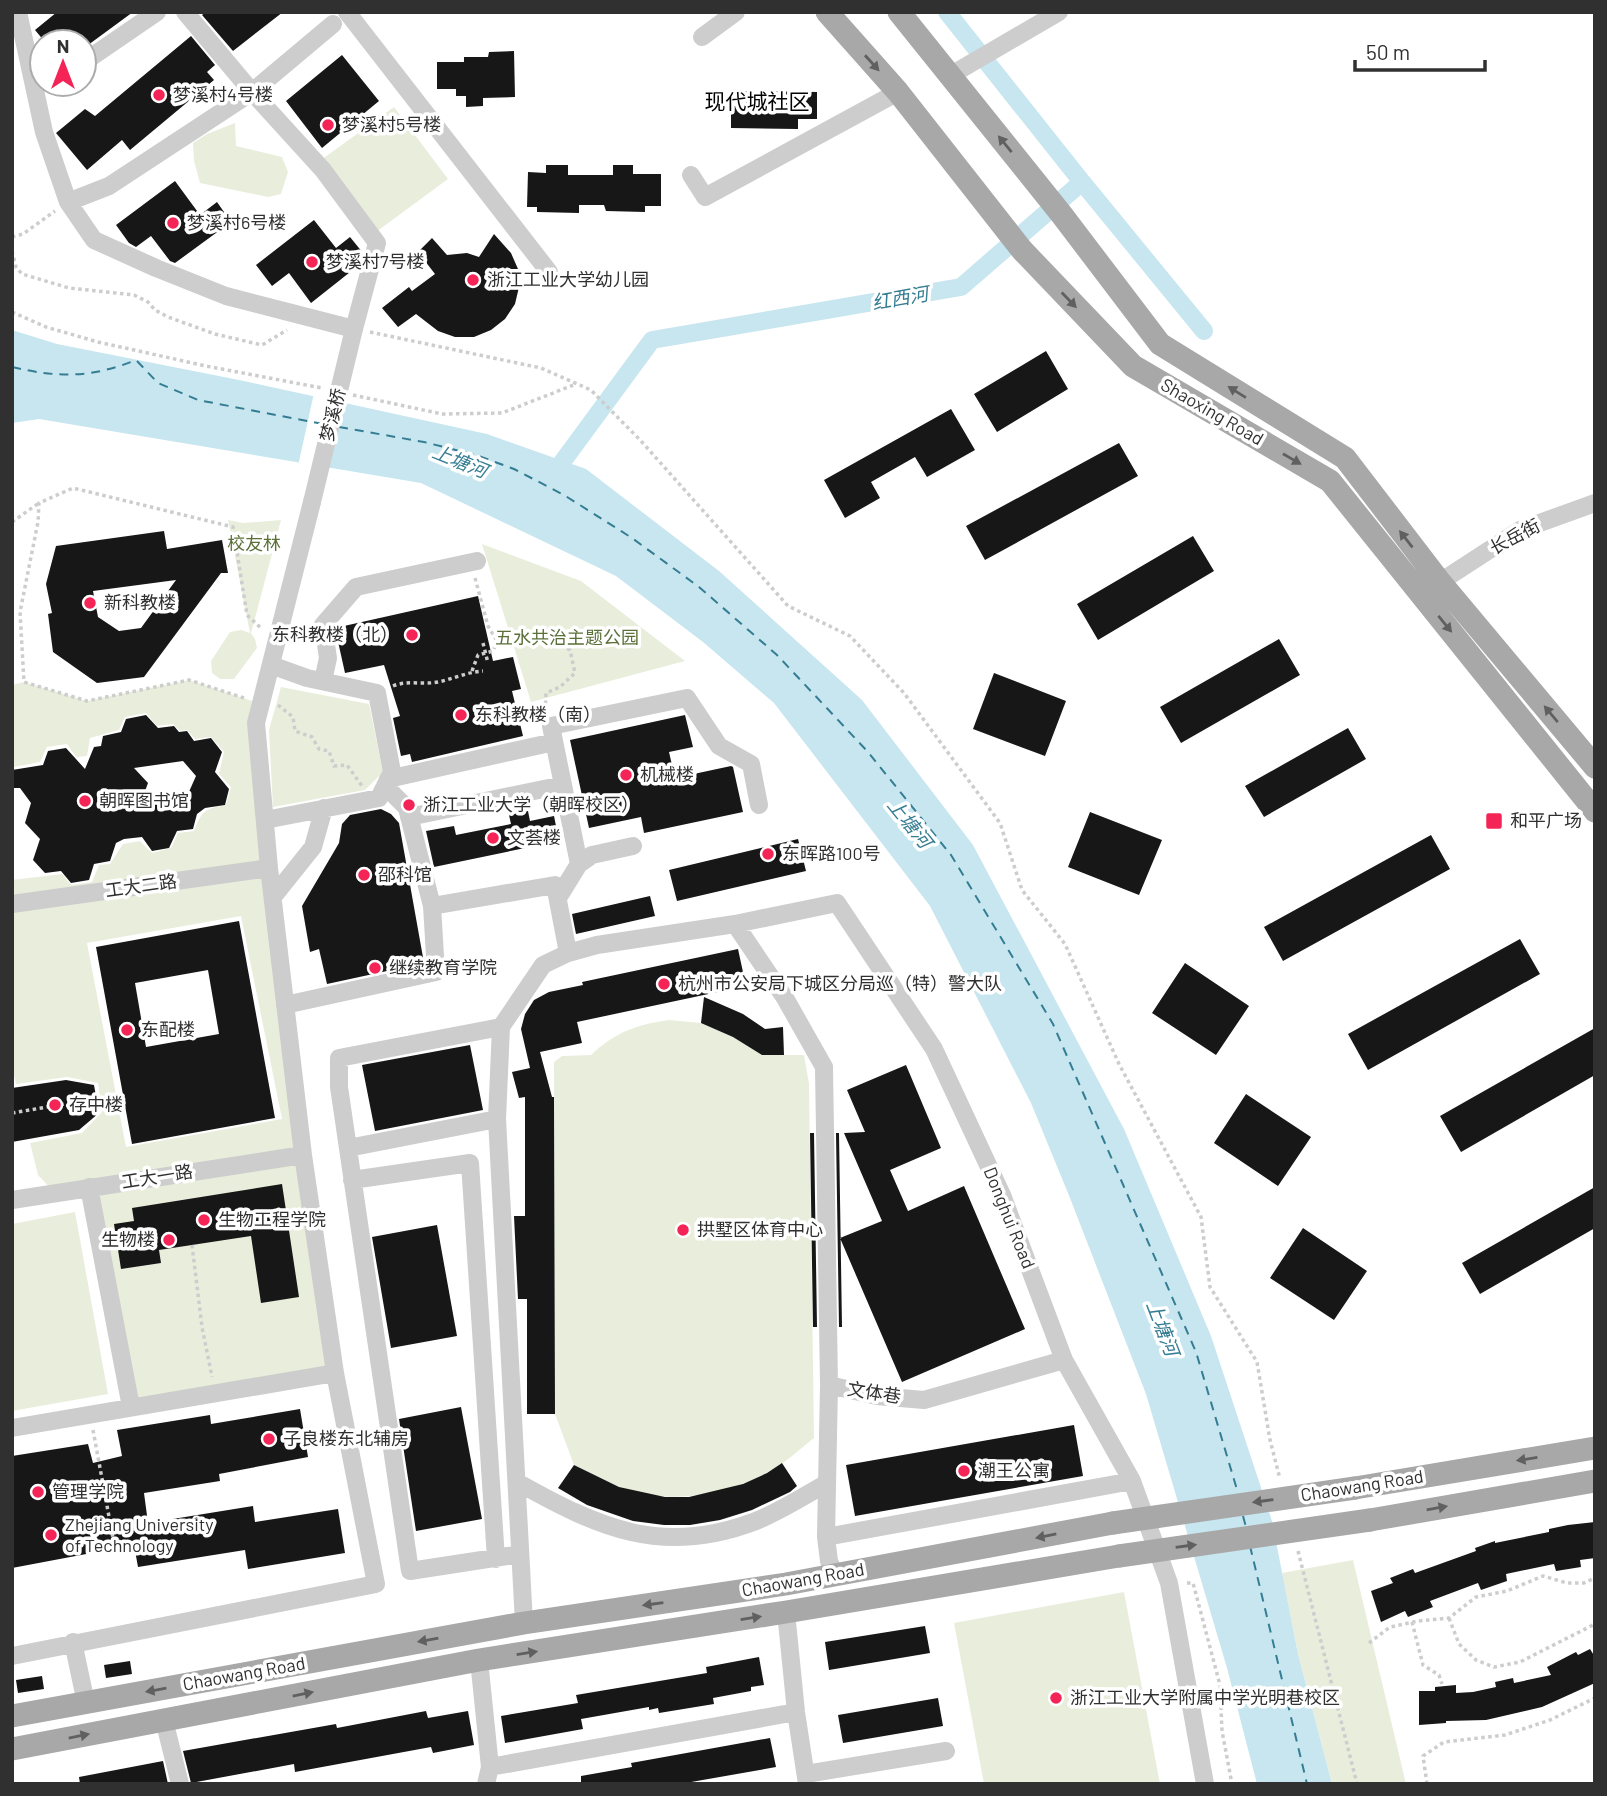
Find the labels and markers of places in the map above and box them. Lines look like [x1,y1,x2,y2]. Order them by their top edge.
place label: 梦溪村4号楼 [173,83,273,105]
marker: 梦溪村4号楼 [151,87,167,103]
place label: 梦溪村5号楼 [342,113,441,135]
marker: 梦溪村5号楼 [320,117,336,133]
place label: 梦溪村6号楼 [187,211,286,233]
marker: 梦溪村6号楼 [165,215,181,231]
place label: 梦溪村7号楼 [326,250,425,272]
marker: 梦溪村7号楼 [304,254,320,270]
place label: 浙江工业大学幼儿园 [487,268,649,290]
marker: 浙江工业大学幼儿园 [465,272,481,288]
place label: 新科教楼 [104,591,176,613]
marker: 新科教楼 [82,595,98,611]
place label: 东科教楼（北） [272,623,398,645]
marker: 东科教楼（北） [404,627,420,643]
place label: 东科教楼（南） [475,703,601,725]
marker: 东科教楼（南） [453,707,469,723]
place label: 机械楼 [640,763,694,785]
marker: 机械楼 [618,767,634,783]
place label: 朝晖图书馆 [99,789,189,811]
marker: 朝晖图书馆 [77,793,93,809]
place label: 浙江工业大学（朝晖校区） [423,793,639,815]
marker: 浙江工业大学（朝晖校区） [401,797,417,813]
place label: 和平广场 [1510,809,1582,831]
marker: 和平广场 [1484,811,1504,831]
place label: 文荟楼 [507,826,561,848]
marker: 文荟楼 [485,830,501,846]
place label: 东晖路100号 [782,842,881,864]
marker: 东晖路100号 [760,846,776,862]
place label: 邵科馆 [378,863,432,885]
marker: 邵科馆 [356,867,372,883]
place label: 继续教育学院 [389,956,497,978]
marker: 继续教育学院 [367,960,383,976]
place label: 杭州市公安局下城区分局巡（特）警大队 [678,972,1002,994]
marker: 杭州市公安局下城区分局巡（特）警大队 [656,976,672,992]
place label: 东配楼 [141,1018,195,1040]
marker: 东配楼 [119,1022,135,1038]
place label: 存中楼 [69,1093,123,1115]
marker: 存中楼 [47,1097,63,1113]
place label: 生物工程学院 [218,1208,326,1230]
marker: 生物工程学院 [196,1212,212,1228]
place label: 拱墅区体育中心 [697,1218,823,1240]
marker: 拱墅区体育中心 [675,1222,691,1238]
place label: 生物楼 [101,1228,155,1250]
marker: 生物楼 [161,1232,177,1248]
place label: 子良楼东北辅房 [283,1427,409,1449]
marker: 子良楼东北辅房 [261,1431,277,1447]
place label: 潮王公寓 [978,1459,1050,1481]
marker: 潮王公寓 [956,1463,972,1479]
place label: 管理学院 [52,1480,124,1502]
marker: 管理学院 [30,1484,46,1500]
place label: Zhejiang University of Technology [65,1513,214,1556]
marker: Zhejiang University of Technology [43,1527,59,1543]
place label: 浙江工业大学附属中学光明巷校区 [1070,1686,1340,1708]
marker: 浙江工业大学附属中学光明巷校区 [1048,1690,1064,1706]

